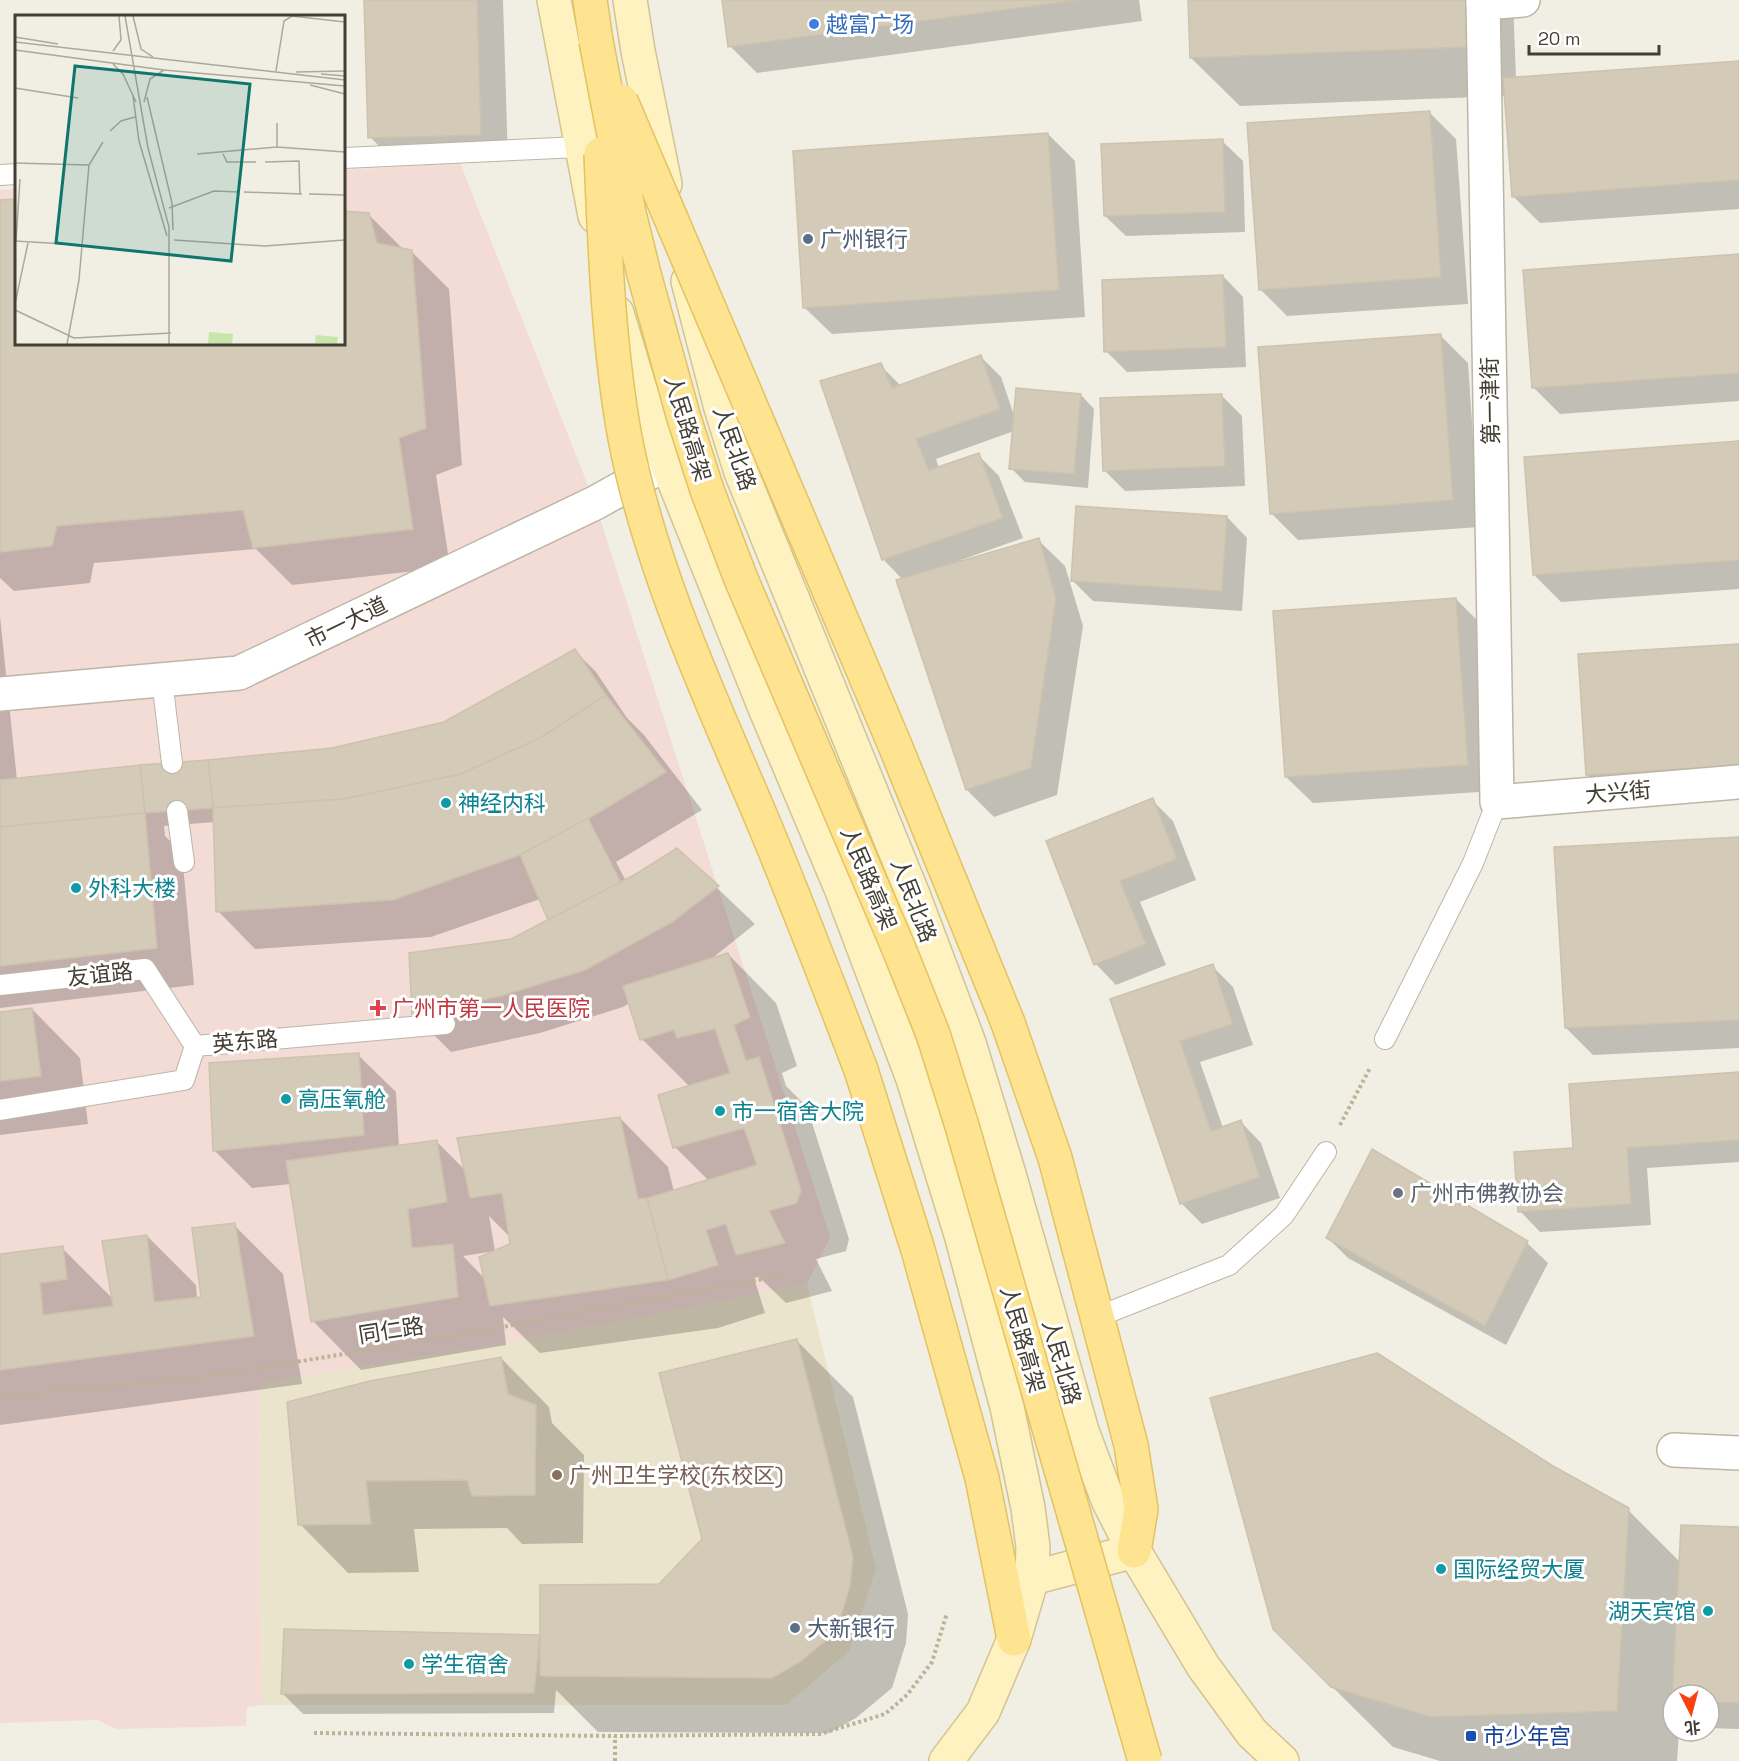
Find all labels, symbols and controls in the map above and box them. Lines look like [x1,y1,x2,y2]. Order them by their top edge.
place label: 越富广场 [826,10,914,38]
inset map [15,15,345,345]
marker: 越富广场 [807,17,821,31]
scale bar [1529,18,1660,56]
text: 20 m [1538,27,1581,50]
place label: 广州银行 [820,225,908,253]
marker: 广州银行 [801,232,815,246]
street label: 第一津街 [1475,357,1505,445]
street label: 人民路高架 [659,371,717,485]
street label: 人民北路 [707,402,763,494]
street label: 市一大道 [300,590,392,654]
street label: 大兴街 [1584,775,1652,809]
place label: 神经内科 [458,789,546,817]
marker: 神经内科 [439,796,453,810]
street label: 人民路高架 [835,822,903,934]
street label: 人民北路 [885,854,943,946]
place label: 外科大楼 [88,874,176,902]
marker: 外科大楼 [69,881,83,895]
street label: 友谊路 [66,957,134,991]
place label: 广州市第一人民医院 [392,994,590,1022]
marker: 广州市第一人民医院 [369,999,387,1017]
street label: 英东路 [211,1024,279,1058]
place label: 高压氧舱 [298,1085,386,1113]
marker: 高压氧舱 [279,1092,293,1106]
place label: 市一宿舍大院 [732,1097,864,1125]
marker: 市一宿舍大院 [713,1104,727,1118]
place label: 广州市佛教协会 [1410,1179,1564,1207]
marker: 广州市佛教协会 [1391,1186,1405,1200]
street label: 人民路高架 [994,1282,1052,1396]
street label: 同仁路 [356,1311,426,1349]
street label: 人民北路 [1036,1316,1088,1408]
place label: 广州卫生学校(东校区) [569,1461,784,1489]
marker: 广州卫生学校(东校区) [550,1468,564,1482]
place label: 国际经贸大厦 [1453,1555,1585,1583]
marker: 国际经贸大厦 [1434,1562,1448,1576]
place label: 湖天宾馆 [1608,1597,1696,1625]
marker: 湖天宾馆 [1701,1604,1715,1618]
place label: 大新银行 [807,1614,895,1642]
marker: 大新银行 [788,1621,802,1635]
place label: 学生宿舍 [421,1650,509,1678]
marker: 学生宿舍 [402,1657,416,1671]
north arrow [1661,1683,1721,1743]
text: 北 [1683,1716,1702,1739]
place label: 市少年宫 [1483,1722,1571,1750]
marker: 市少年宫 [1464,1729,1478,1743]

